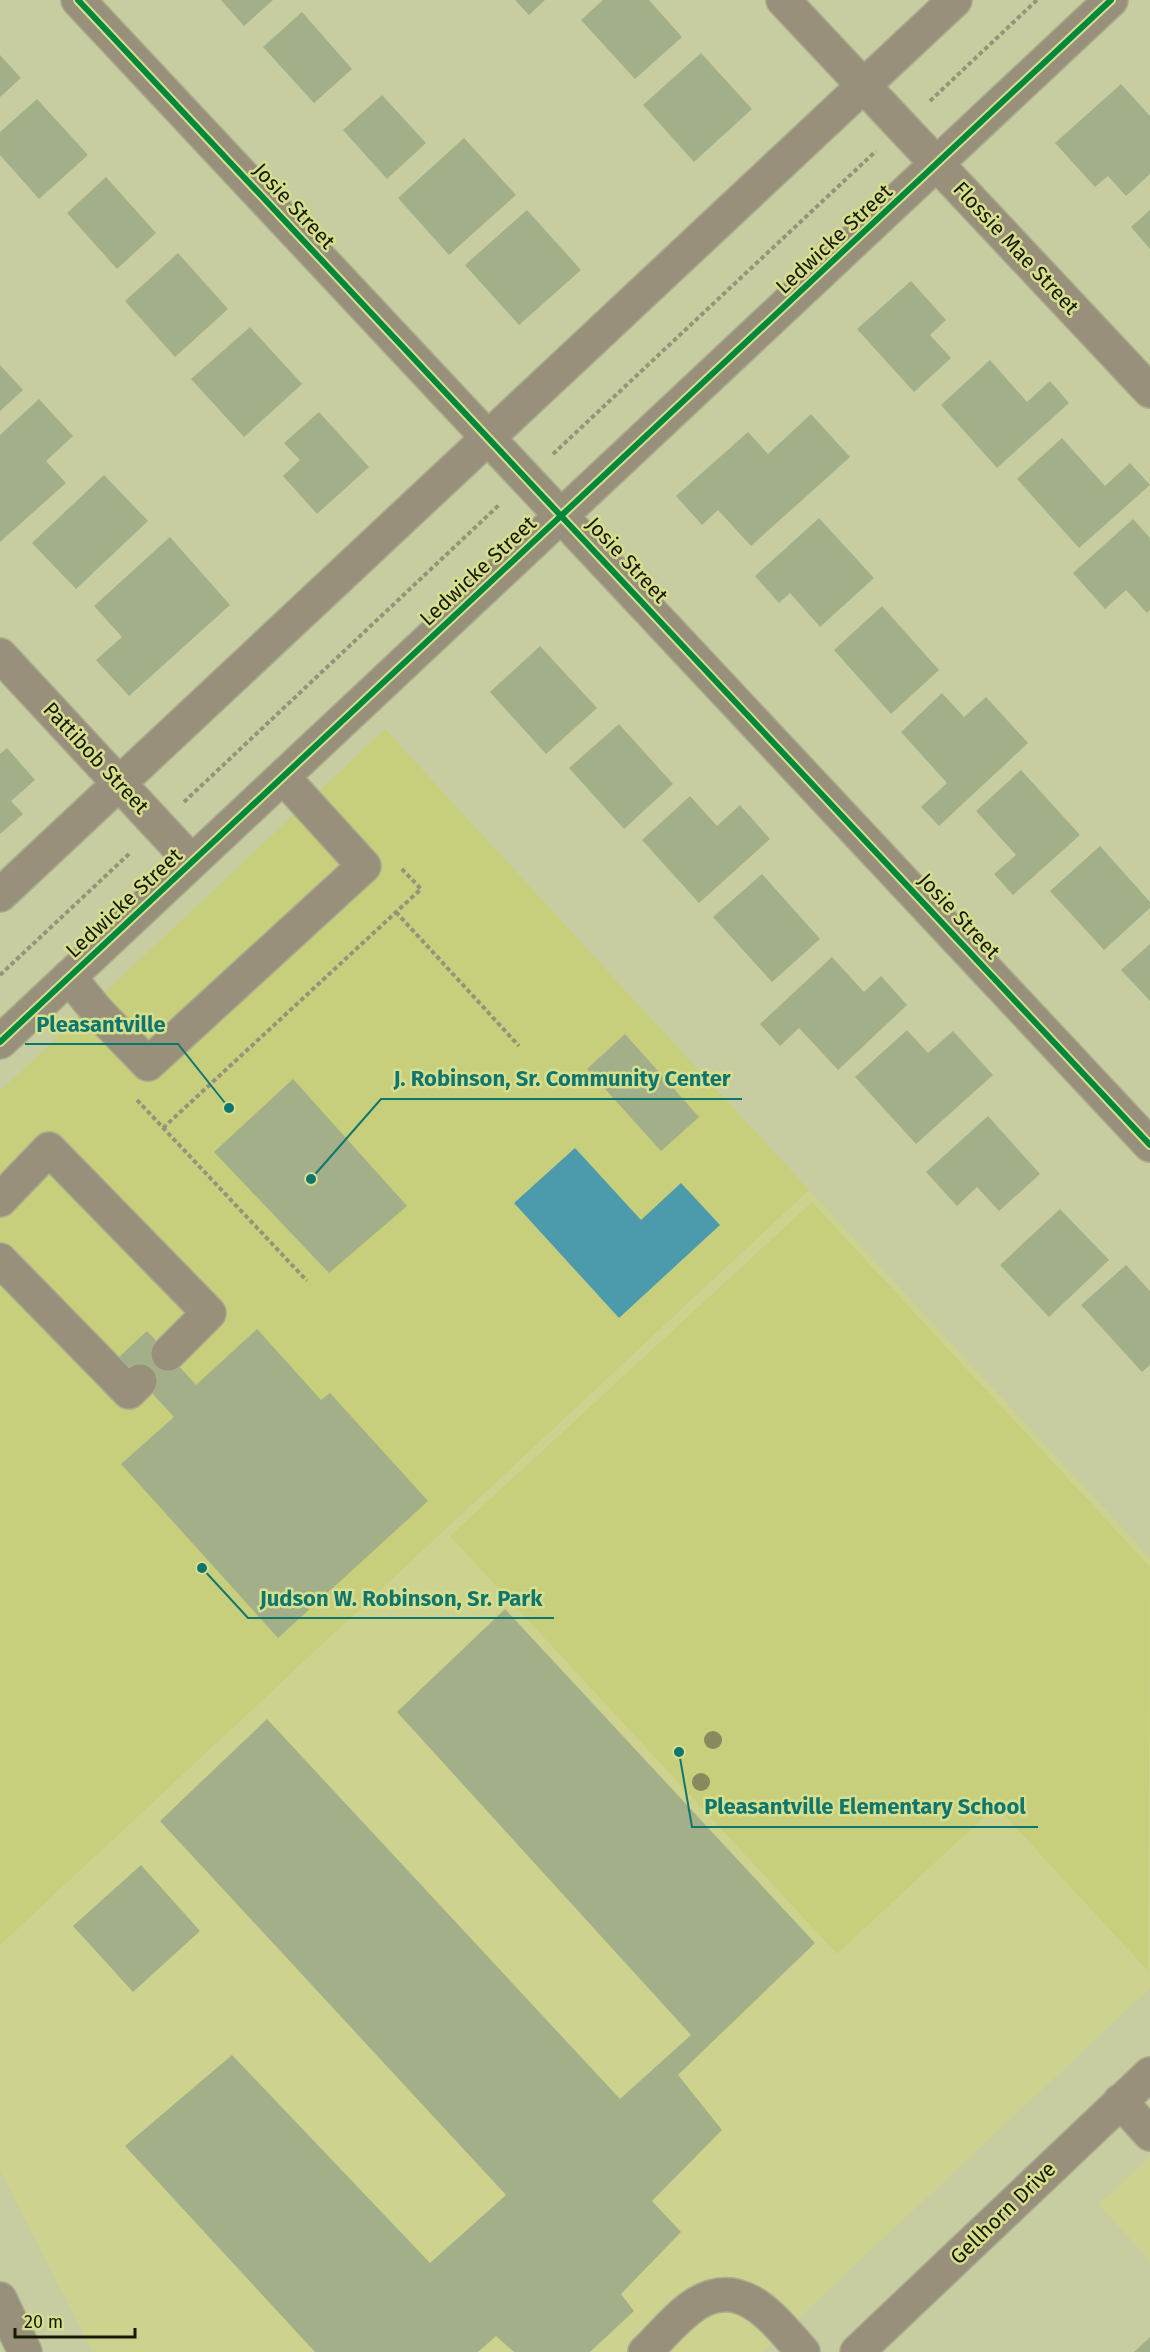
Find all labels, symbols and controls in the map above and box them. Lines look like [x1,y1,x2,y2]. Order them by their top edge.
street label: Josie Street [248,157,341,255]
street label: Flossie Mae Street [948,176,1085,320]
street label: Ledwicke Street [770,178,898,299]
street label: Ledwicke Street [414,510,542,631]
street label: Josie Street [581,511,674,609]
street label: Pattibob Street [38,697,155,820]
street label: Ledwicke Street [60,842,188,963]
street label: Josie Street [913,867,1006,965]
callout: Pleasantville [25,1004,178,1044]
text: Pleasantville [36,1011,166,1038]
callout: J. Robinson, Sr. Community Center [381,1059,742,1099]
text: J. Robinson, Sr. Community Center [392,1065,731,1092]
callout: Judson W. Robinson, Sr. Park [248,1578,554,1618]
text: Judson W. Robinson, Sr. Park [259,1585,543,1612]
callout: Pleasantville Elementary School [692,1787,1038,1827]
text: Pleasantville Elementary School [704,1793,1026,1820]
street label: Gellhorn Drive [945,2156,1061,2270]
scale bar [15,2301,135,2339]
text: 20 m [24,2311,63,2333]

